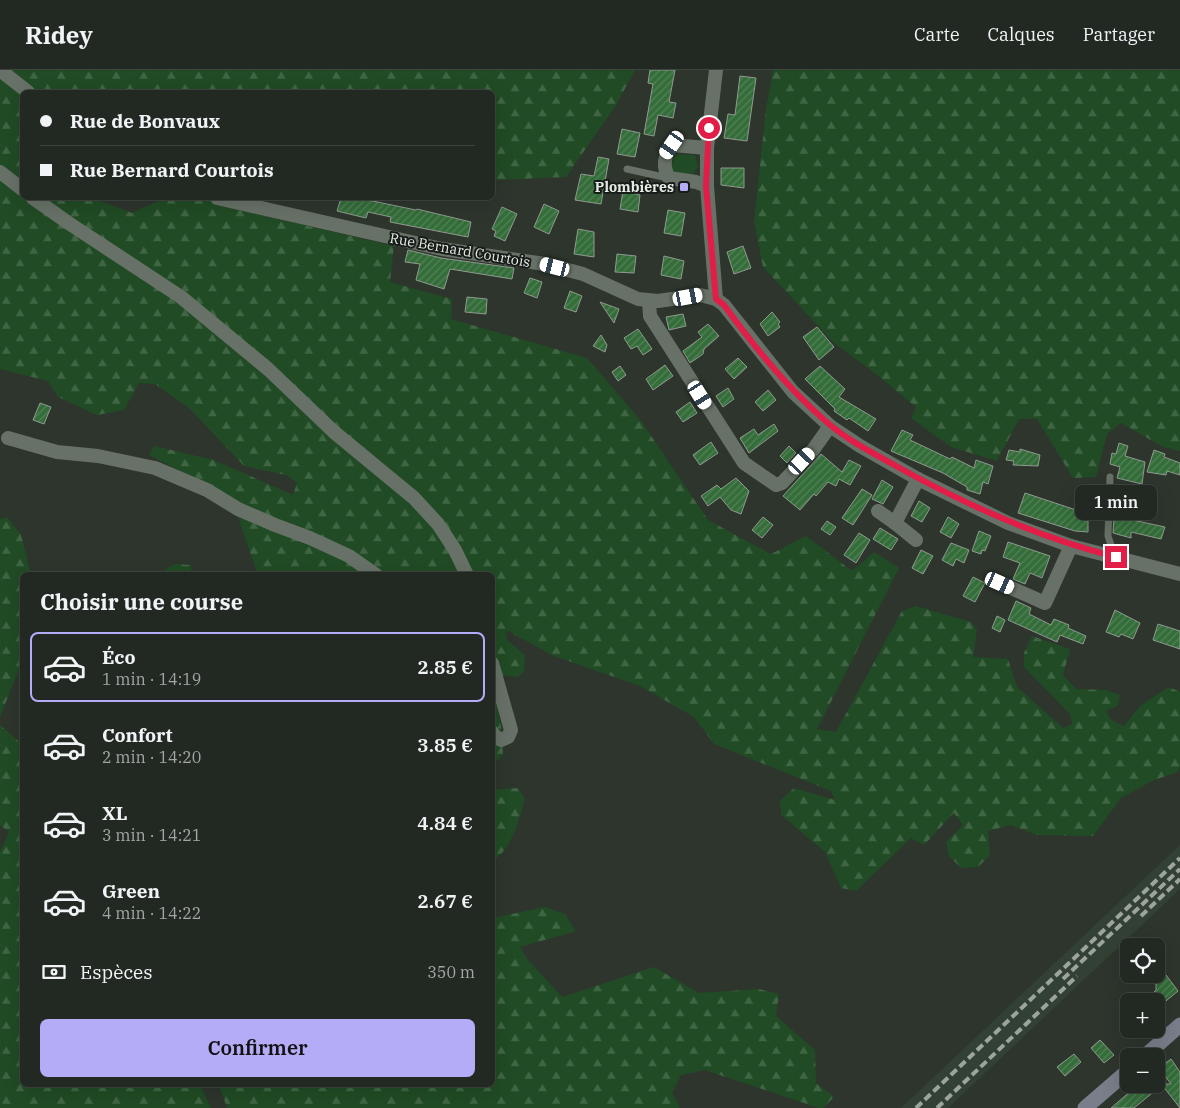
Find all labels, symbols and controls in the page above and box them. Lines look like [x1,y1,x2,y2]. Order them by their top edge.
text: Ridey [25,19,93,51]
text: Carte [914,23,960,46]
text: Calques [988,23,1055,46]
text: Partager [1083,23,1155,46]
text: Rue de Bonvaux [70,109,220,133]
route start [698,117,720,139]
car [657,128,686,162]
text: Rue Bernard Courtois [70,158,274,182]
place label: Plombières [595,178,674,196]
marker: Plombières [678,181,690,193]
street label: Rue Bernard Courtois [388,229,532,271]
car [538,256,571,278]
car [671,287,704,307]
car [685,378,714,412]
car [786,445,817,477]
callout: 1 min [1075,484,1157,520]
text: 1 min [1094,492,1138,512]
route end [1105,546,1127,568]
car [983,570,1016,596]
text: Choisir une course [40,587,243,616]
icon: car [42,645,87,690]
text: Éco [102,645,135,669]
text: 2.85 € [417,655,473,679]
text: 1 min · 14:19 [102,669,201,689]
icon: car [42,723,87,768]
text: Confort [102,723,173,747]
text: 3.85 € [417,733,473,757]
text: 2 min · 14:20 [102,747,201,767]
icon: car [42,801,87,846]
text: XL [102,801,128,825]
text: 4.84 € [417,811,473,835]
text: 3 min · 14:21 [102,825,201,845]
icon: car [42,879,87,924]
text: Green [102,879,160,903]
text: 2.67 € [417,889,473,913]
text: 4 min · 14:22 [102,903,201,923]
map controls [1120,938,1165,1093]
button: locate [1120,938,1165,983]
icon: cash [40,958,68,986]
text: Espèces [80,960,153,984]
text: 350 m [427,962,475,982]
button: + [1120,993,1165,1038]
button: Confirmer [40,1019,475,1077]
button: − [1120,1048,1165,1093]

